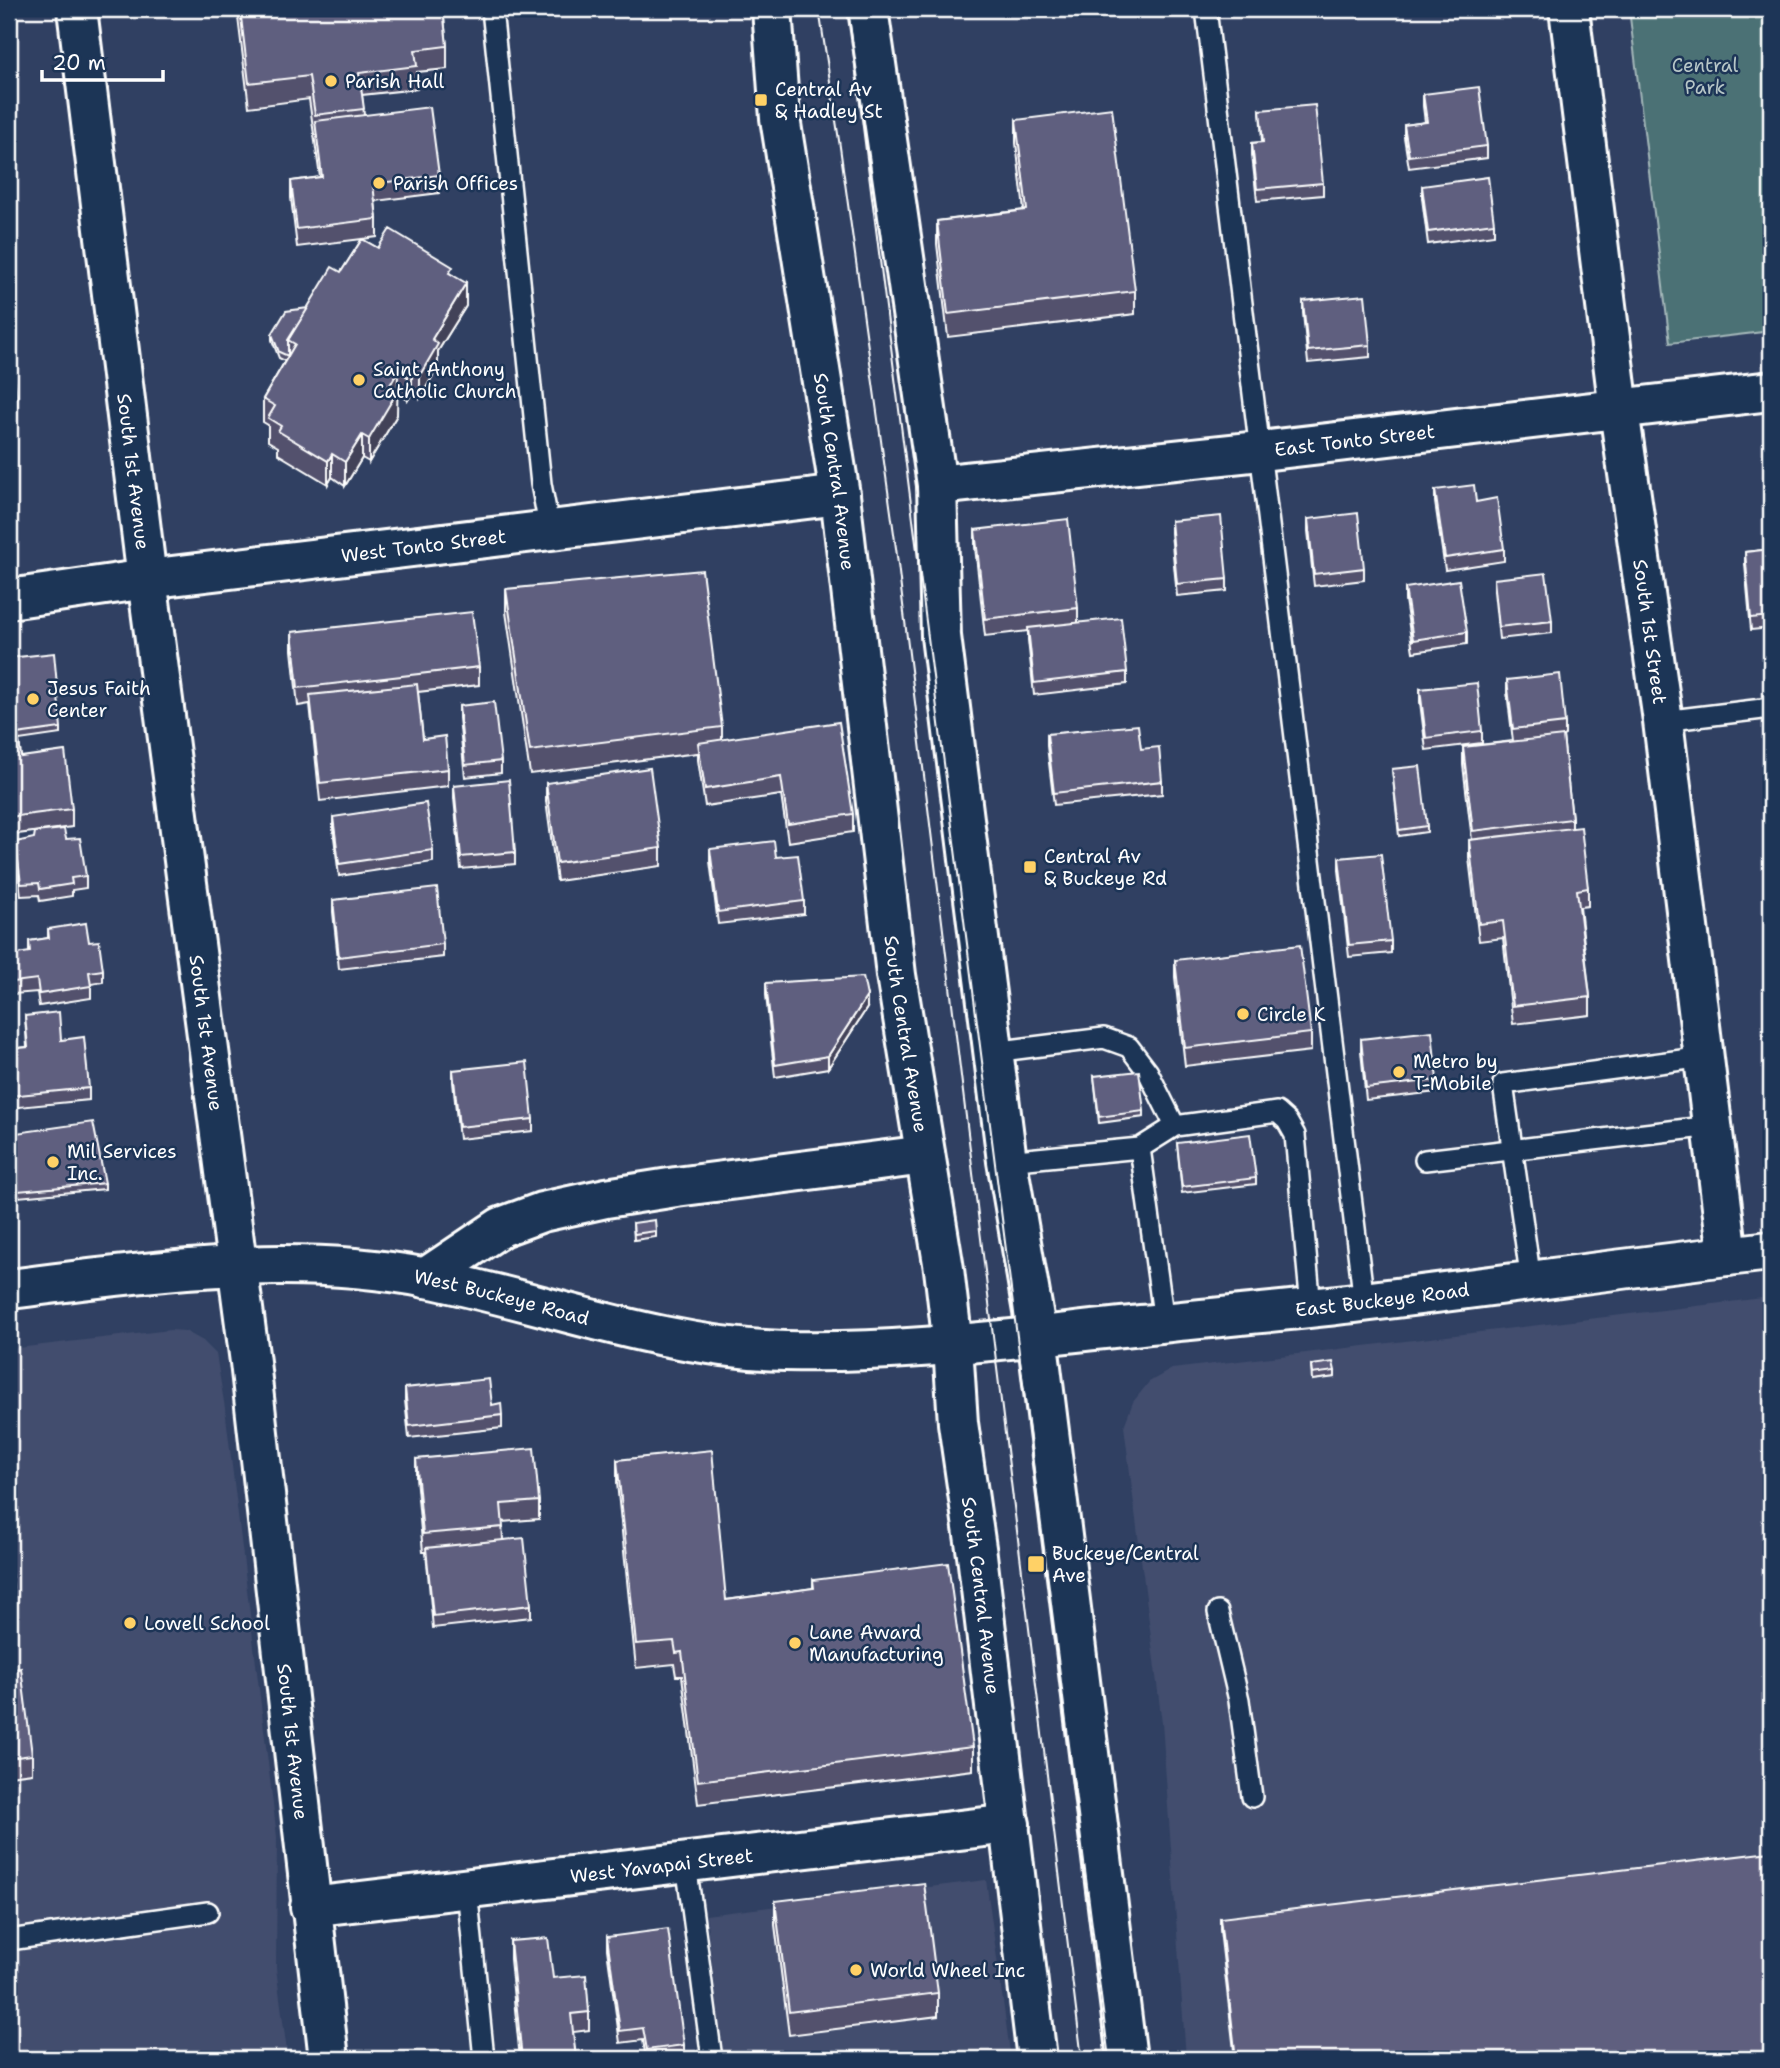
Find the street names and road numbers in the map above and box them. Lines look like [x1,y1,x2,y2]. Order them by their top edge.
street label: South Central Avenue [808,371,861,572]
street label: South 1st Avenue [112,392,156,551]
street label: East Tonto Street [1273,418,1436,462]
street label: West Tonto Street [340,523,507,568]
street label: South 1st Street [1628,558,1673,706]
street label: South Central Avenue [879,934,934,1134]
street label: South 1st Avenue [184,953,229,1112]
street label: West Buckeye Road [412,1263,592,1331]
street label: East Buckeye Road [1294,1276,1471,1322]
street label: South Central Avenue [956,1495,1006,1696]
street label: South 1st Avenue [272,1662,314,1821]
street label: West Yavapai Street [569,1842,754,1889]

